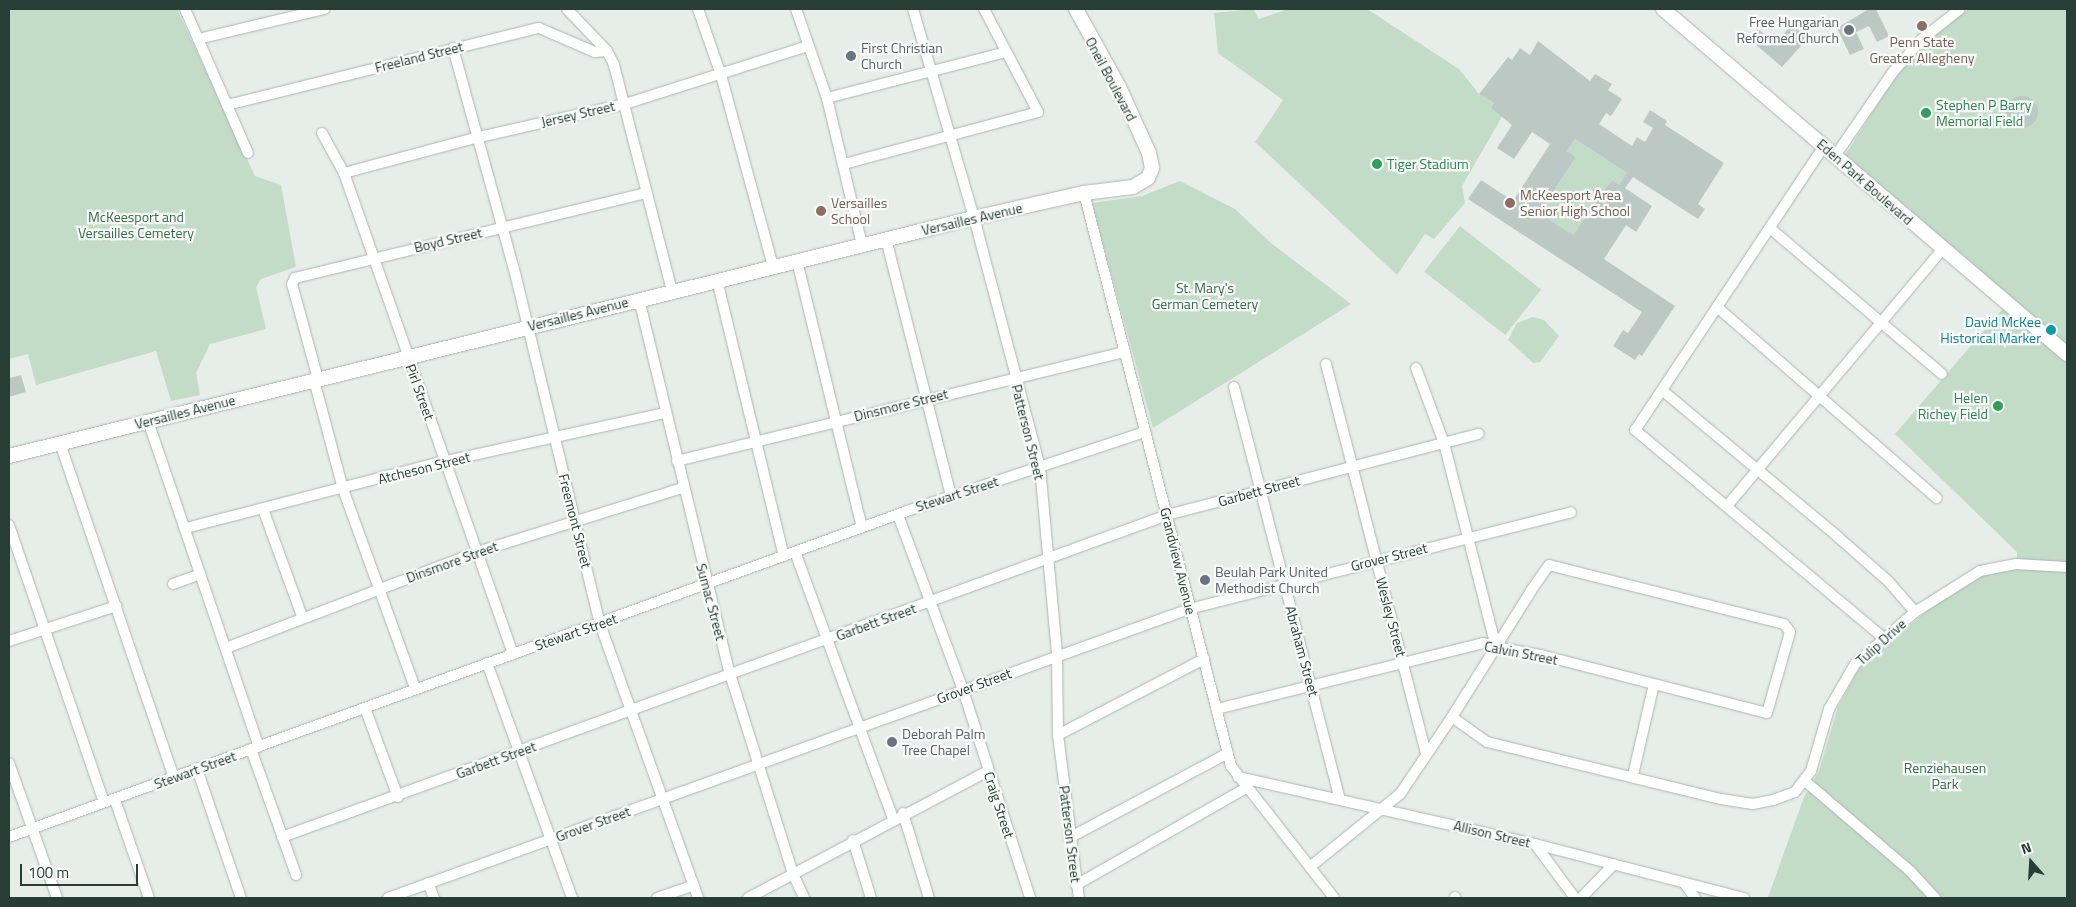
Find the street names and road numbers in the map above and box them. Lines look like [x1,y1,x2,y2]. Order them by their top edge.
street label: Oneil Boulevard [1082,34,1140,124]
street label: Freeland Street [373,38,465,76]
street label: Jersey Street [539,97,617,131]
street label: Eden Park Boulevard [1813,136,1917,228]
street label: Versailles Avenue [920,199,1024,239]
street label: Boyd Street [412,224,484,256]
street label: Versailles Avenue [526,293,630,335]
street label: Pirl Street [402,362,438,422]
street label: Patterson Street [1008,383,1048,481]
street label: Dinsmore Street [852,385,950,425]
street label: Versailles Avenue [133,391,237,433]
street label: Atcheson Street [376,448,472,488]
street label: Freemont Street [555,472,595,570]
street label: Garbett Street [1216,472,1302,510]
street label: Stewart Street [914,473,1000,515]
street label: Grandview Avenue [1157,506,1199,616]
street label: Dinsmore Street [404,538,500,586]
street label: Grover Street [1349,539,1429,575]
street label: Sumac Street [693,562,729,642]
street label: Wesley Street [1372,575,1410,659]
street label: Garbett Street [834,600,918,644]
street label: Abraham Street [1282,604,1322,698]
street label: Stewart Street [533,610,619,654]
street label: Tulip Drive [1853,615,1909,669]
street label: Calvin Street [1483,638,1559,668]
street label: Grover Street [934,665,1014,707]
street label: Garbett Street [454,738,538,782]
street label: Stewart Street [152,747,238,793]
street label: Craig Street [980,770,1018,840]
street label: Patterson Street [1056,785,1084,883]
street label: Grover Street [553,803,633,845]
street label: Allison Street [1452,817,1532,851]

